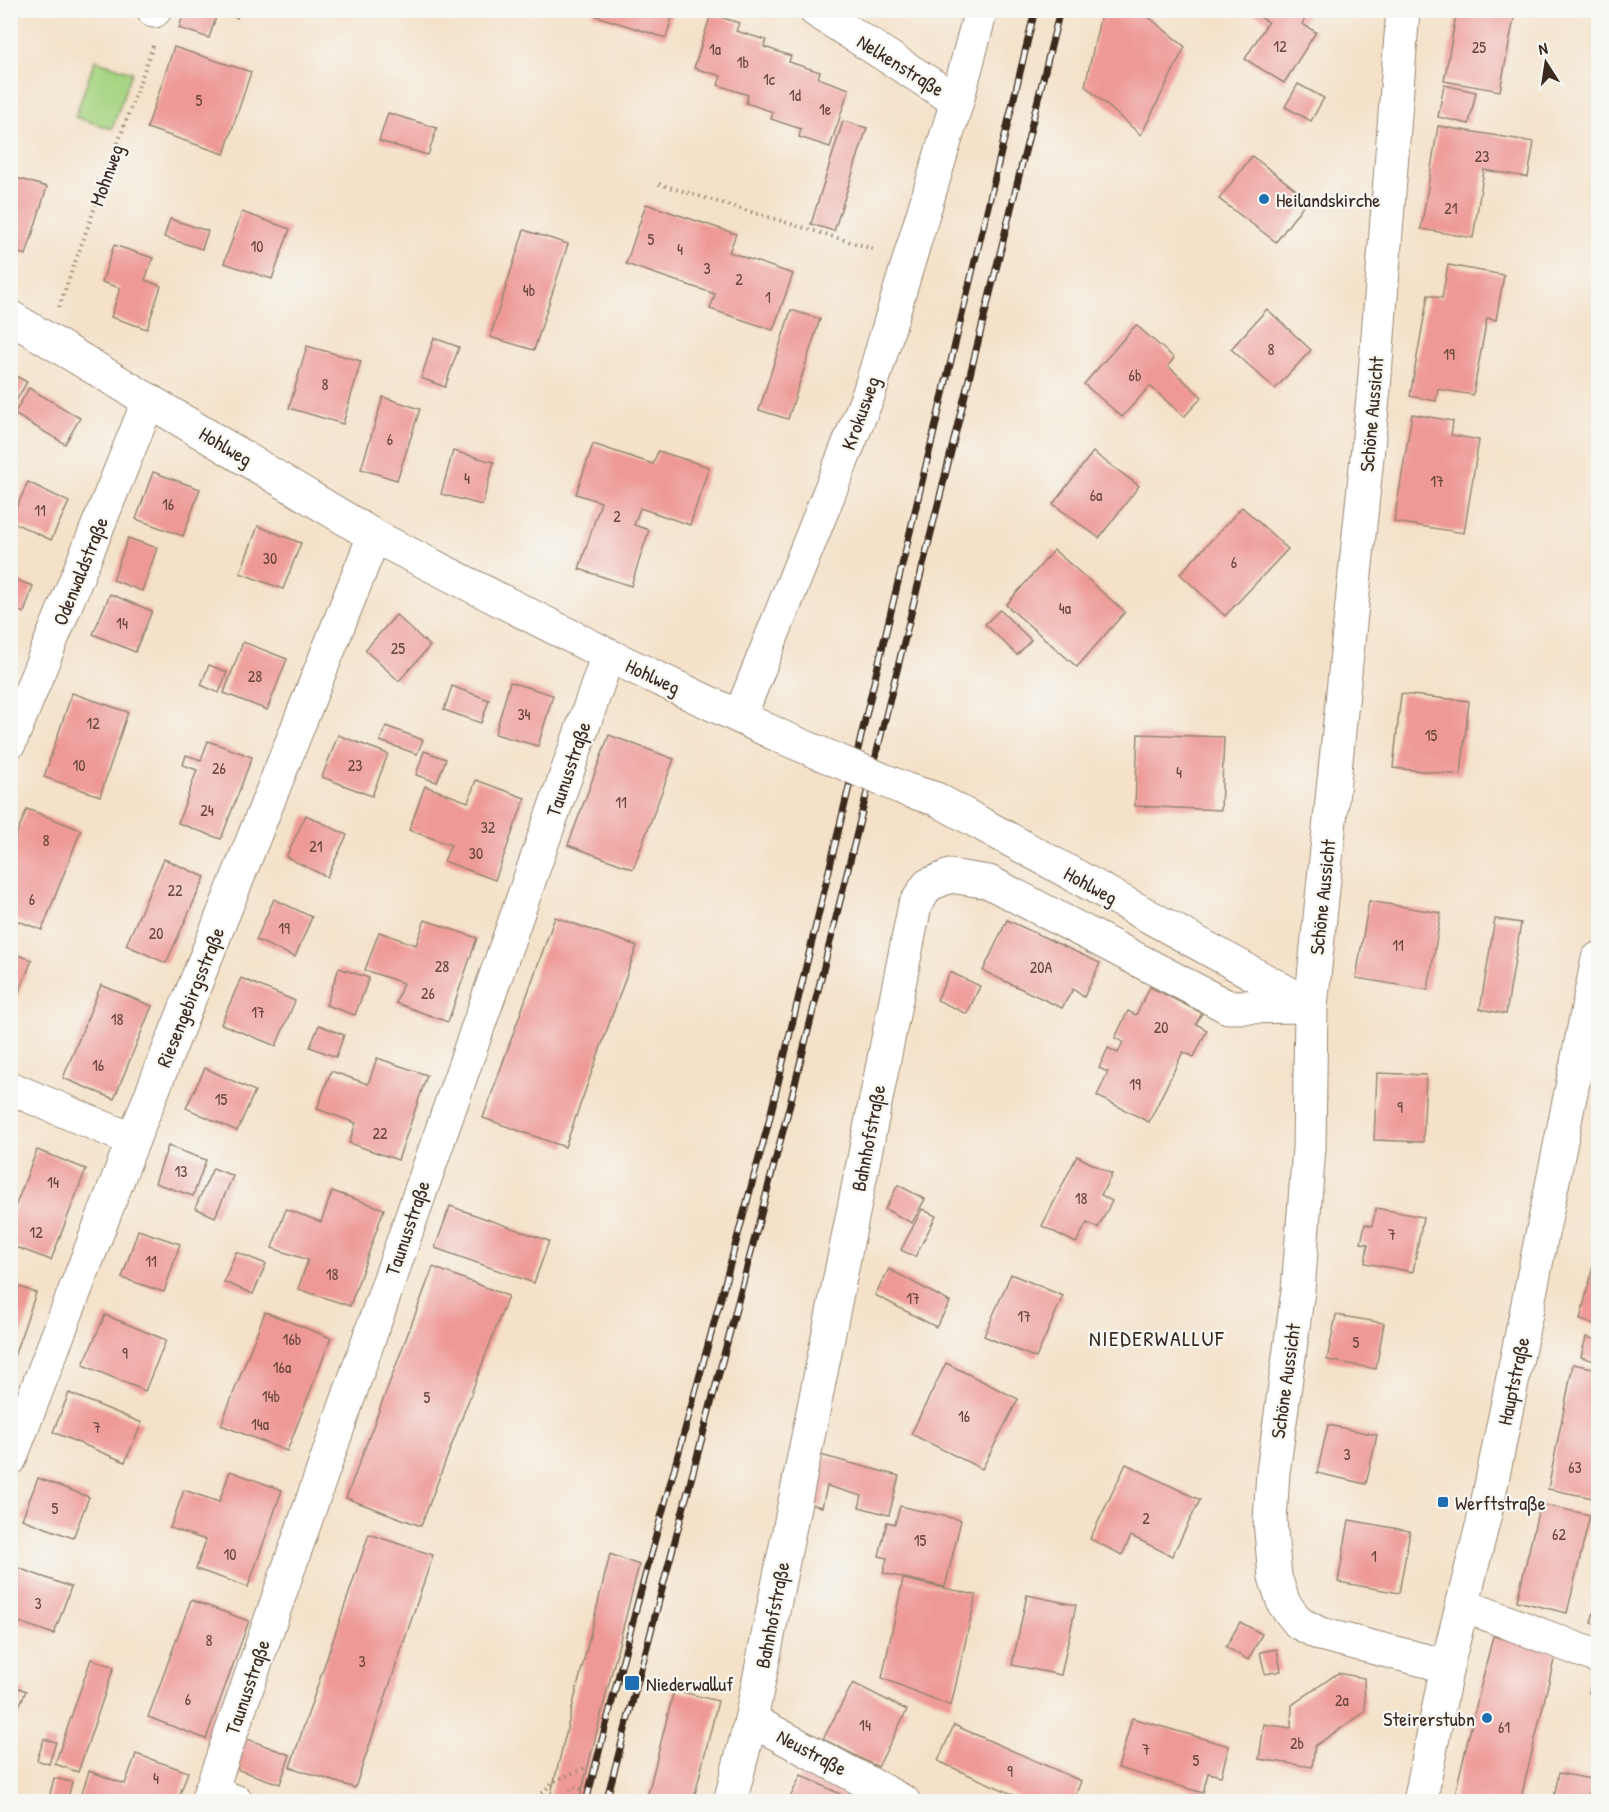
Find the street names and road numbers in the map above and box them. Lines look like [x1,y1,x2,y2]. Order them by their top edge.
street label: Nelkenstraße [852,28,950,102]
street label: Mohnweg [82,140,130,209]
street label: Schöne Aussicht [1353,354,1390,473]
street label: Krokusweg [834,372,886,453]
street label: Hohlweg [195,420,258,472]
street label: Odenwaldstraße [46,513,114,629]
street label: Hohlweg [621,652,685,700]
street label: Taunusstraße [539,718,597,820]
street label: Schöne Aussicht [1303,837,1342,956]
street label: Hohlweg [1059,859,1123,911]
street label: Riesengebirgsstraße [150,923,230,1071]
street label: Bahnhofstraße [844,1083,892,1193]
street label: Taunusstraße [378,1177,436,1279]
street label: Schöne Aussicht [1264,1321,1307,1440]
street label: Hauptstraße [1491,1334,1535,1427]
street label: Bahnhofstraße [748,1560,796,1670]
street label: Taunusstraße [218,1636,276,1738]
street label: Neustraße [772,1722,852,1782]

